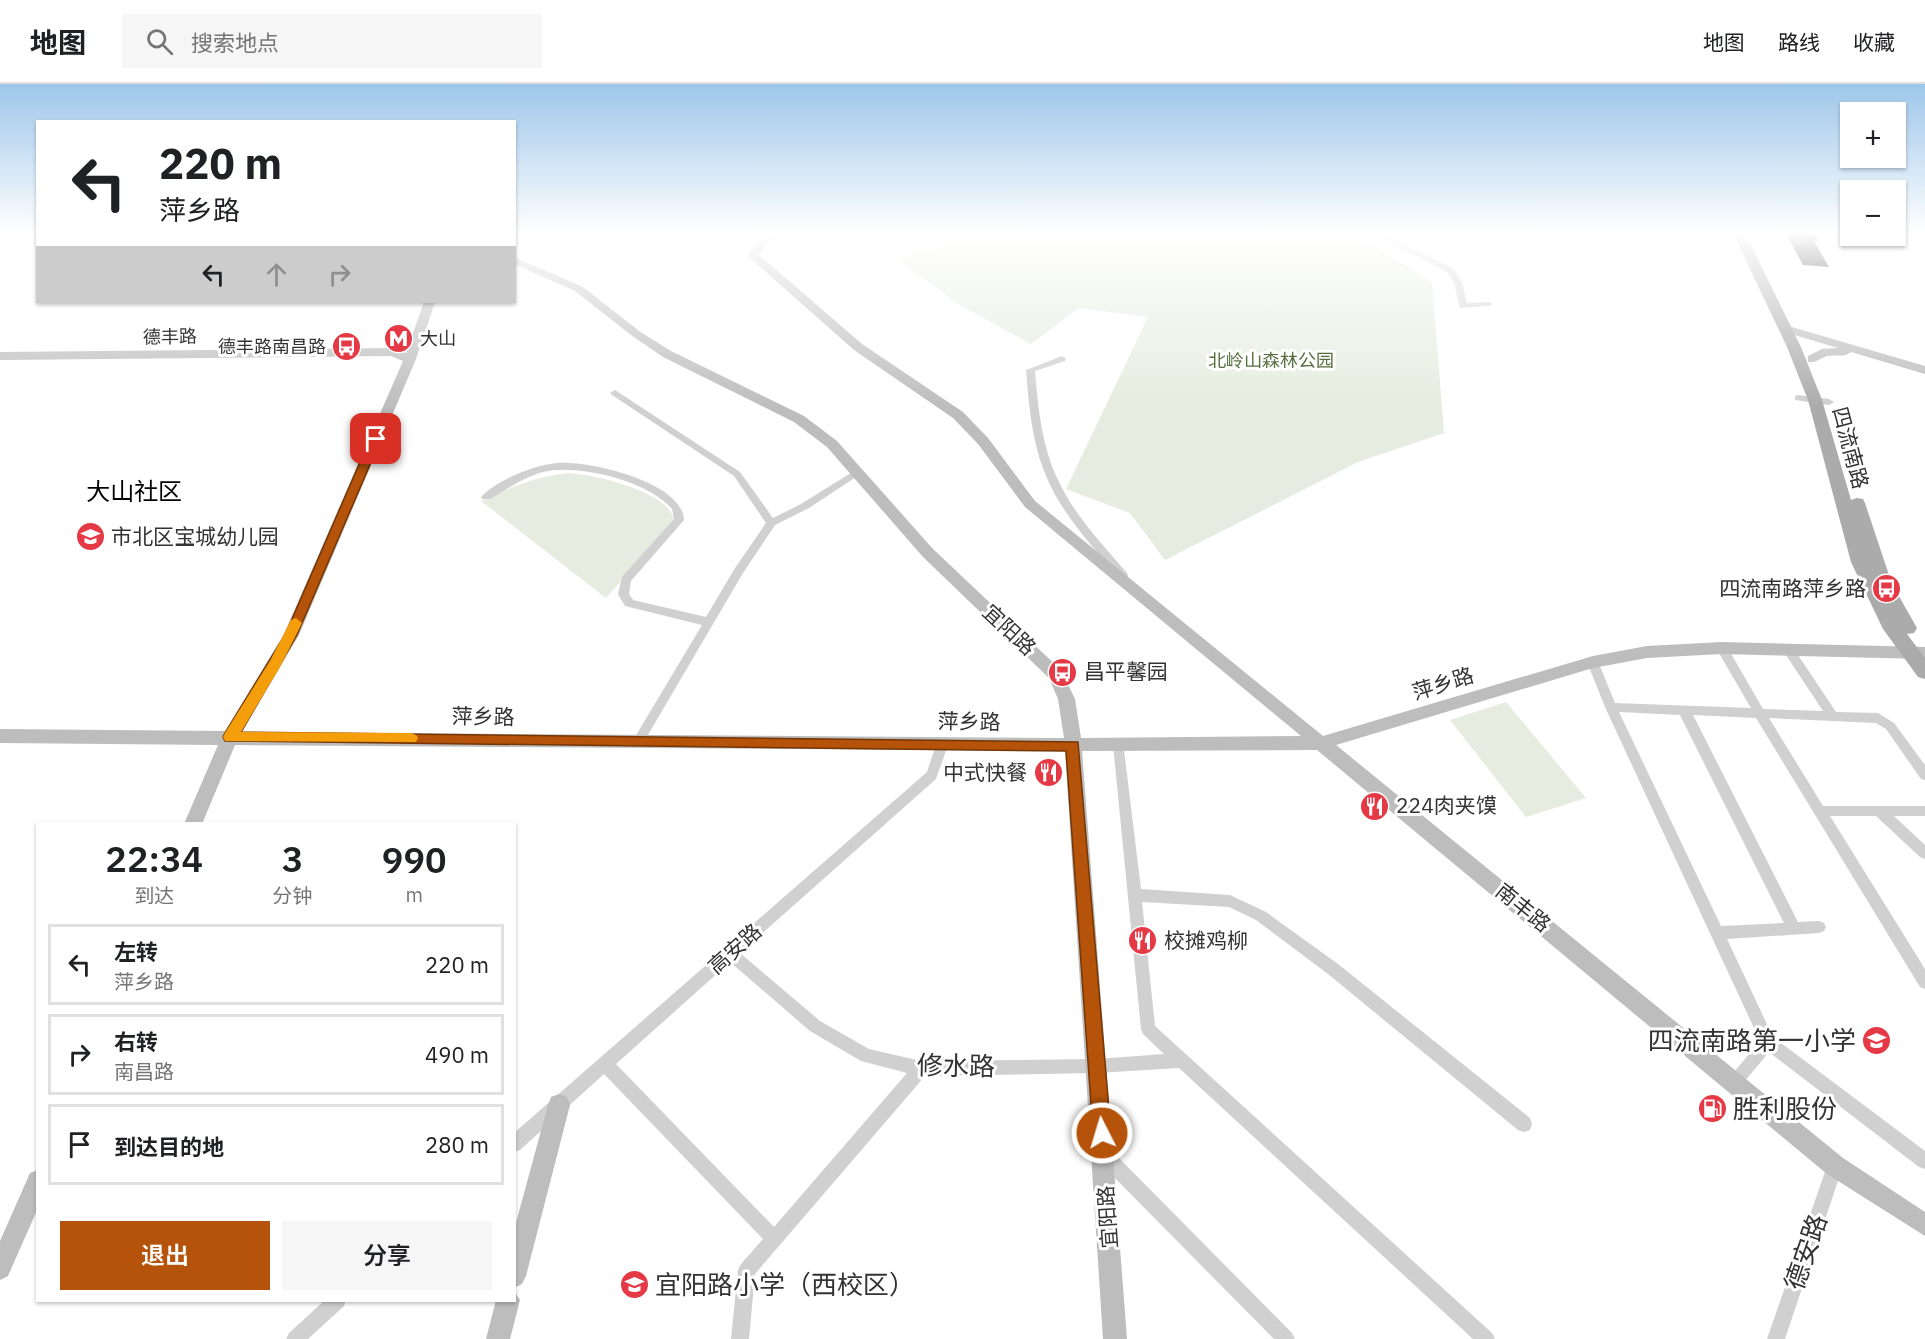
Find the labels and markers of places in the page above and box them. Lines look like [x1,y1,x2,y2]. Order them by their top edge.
metro station icon: 大山 [383,323,415,355]
place label: 大山 [420,327,456,350]
bus stop icon: 德丰路南昌路 [331,331,363,363]
place label: 德丰路南昌路 [218,335,326,358]
pin [350,413,401,464]
school or university icon: 市北区宝城幼儿园 [74,521,106,553]
place label: 市北区宝城幼儿园 [111,522,279,550]
bus stop icon: 四流南路萍乡路 [1871,573,1903,605]
place label: 四流南路萍乡路 [1719,574,1866,602]
bus stop icon: 昌平馨园 [1047,656,1079,688]
place label: 昌平馨园 [1084,657,1168,685]
restaurant icon: 中式快餐 [1032,757,1064,789]
place label: 中式快餐 [943,758,1027,786]
restaurant icon: 224肉夹馍 [1359,790,1391,822]
place label: 224肉夹馍 [1396,791,1497,819]
restaurant icon: 校摊鸡柳 [1127,925,1159,957]
place label: 校摊鸡柳 [1164,926,1248,954]
place label: 四流南路第一小学 [1648,1023,1856,1057]
school or university icon: 四流南路第一小学 [1861,1025,1893,1057]
place label: 胜利股份 [1733,1091,1837,1125]
fuel station icon: 胜利股份 [1696,1093,1728,1125]
place label: 宜阳路小学（西校区） [655,1267,915,1301]
school or university icon: 宜阳路小学（西校区） [618,1269,650,1301]

